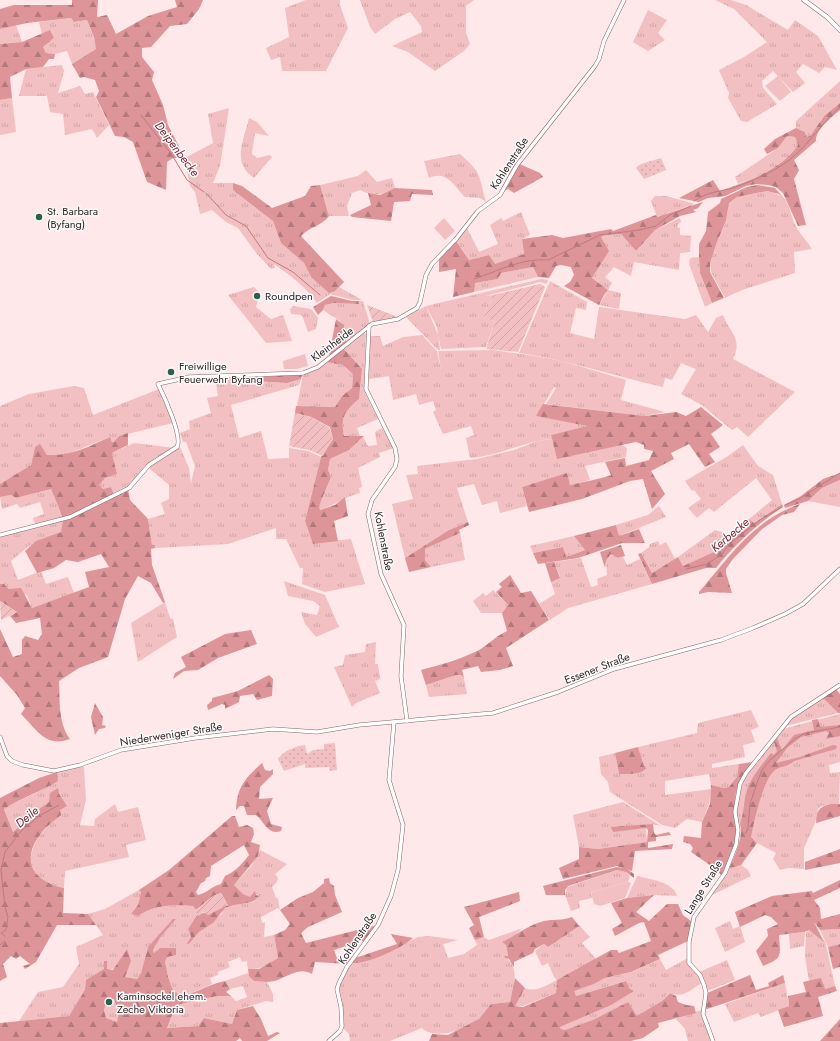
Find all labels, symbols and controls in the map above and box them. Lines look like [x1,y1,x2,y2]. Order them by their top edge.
water label: Deipenbecke [150,118,204,180]
street label: Kohlenstraße [486,133,532,192]
place label: St. Barbara (Byfang) [47,203,98,232]
marker: St. Barbara (Byfang) [34,212,44,222]
place label: Roundpen [265,288,313,304]
marker: Roundpen [252,291,262,301]
street label: Kleinheide [308,323,357,365]
place label: Freiwillige Feuerwehr Byfang [179,358,263,387]
marker: Freiwillige Feuerwehr Byfang [166,367,176,377]
street label: Kohlenstraße [370,510,398,572]
water label: Kerbecke [707,514,753,556]
street label: Essener Straße [562,648,632,688]
street label: Niederweniger Straße [119,718,224,750]
water label: Deile [11,802,43,832]
street label: Lange Straße [680,857,726,917]
street label: Kohlenstraße [334,909,380,967]
place label: Kaminsockel ehem. Zeche Viktoria [117,988,207,1017]
marker: Kaminsockel ehem. Zeche Viktoria [104,997,114,1007]

